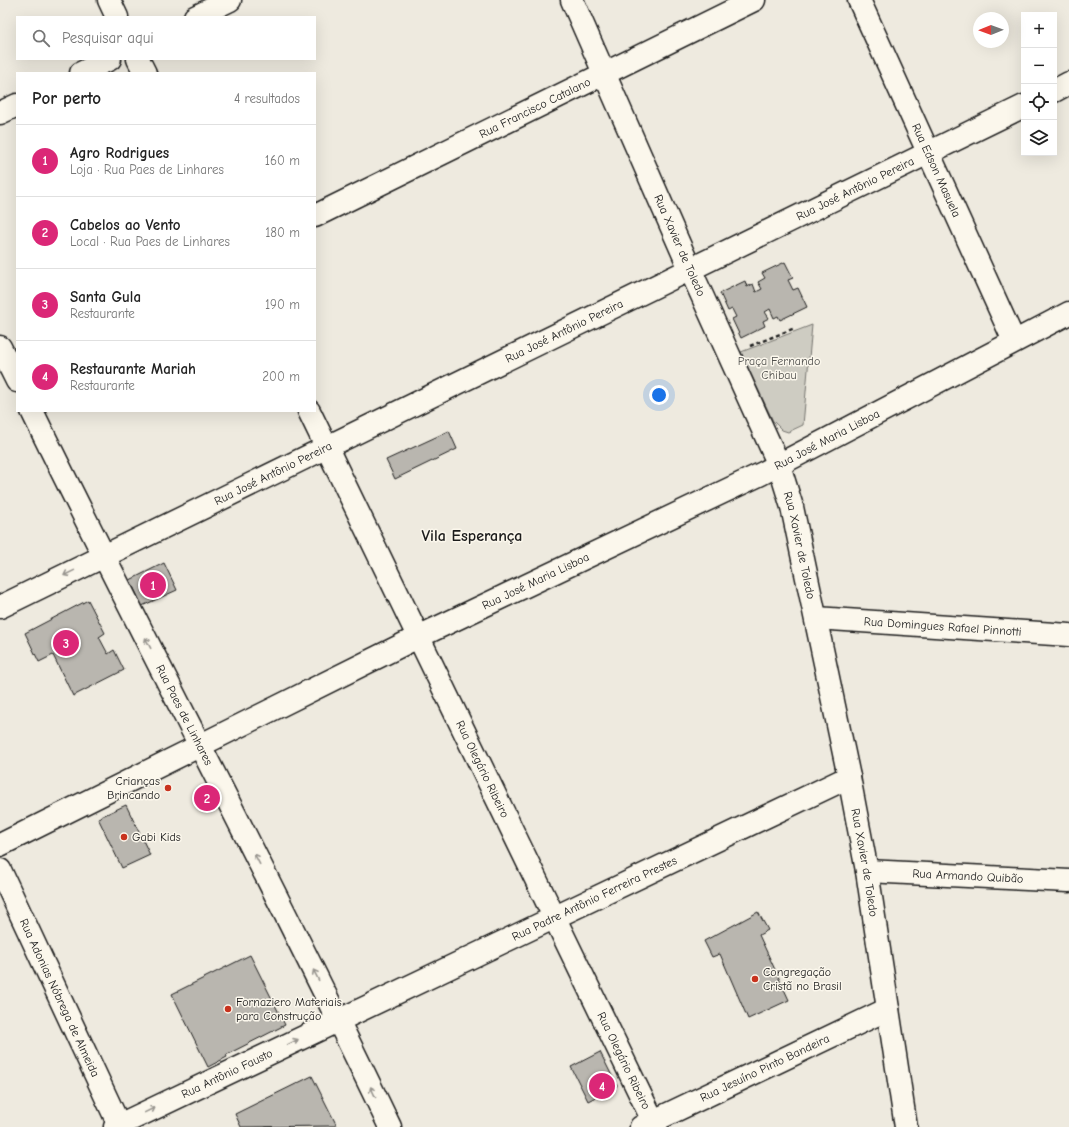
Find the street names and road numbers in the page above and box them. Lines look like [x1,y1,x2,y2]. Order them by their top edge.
street label: Rua Francisco Catalano [477,75,593,141]
street label: Rua Edson Masuela [909,121,964,219]
street label: Rua José Antônio Pereira [794,154,916,223]
street label: Rua Xavier de Toledo [651,192,708,298]
street label: Rua José Antônio Pereira [503,296,625,366]
street label: Rua José Maria Lisboa [772,406,882,473]
street label: Rua José Antônio Pereira [212,439,334,508]
street label: Rua Xavier de Toledo [781,490,818,600]
street label: Rua José Maria Lisboa [480,550,591,613]
street label: Rua Domingues Rafael Pinnotti [863,614,1022,639]
street label: Rua Paes de Linhares [153,662,216,768]
street label: Rua Olegário Ribeiro [453,718,512,820]
street label: Rua Xavier de Toledo [848,807,881,918]
street label: Rua Padre Antônio Ferreira Prestes [509,853,679,944]
street label: Rua Armando Quibão [912,866,1024,886]
street label: Rua Adonias Nóbrega de Almeida [17,916,103,1079]
street label: Rua Olegário Ribeiro [594,1010,653,1112]
street label: Rua Jesuíno Pinto Bandeira [698,1031,832,1105]
street label: Rua Antônio Fausto [179,1046,275,1101]

